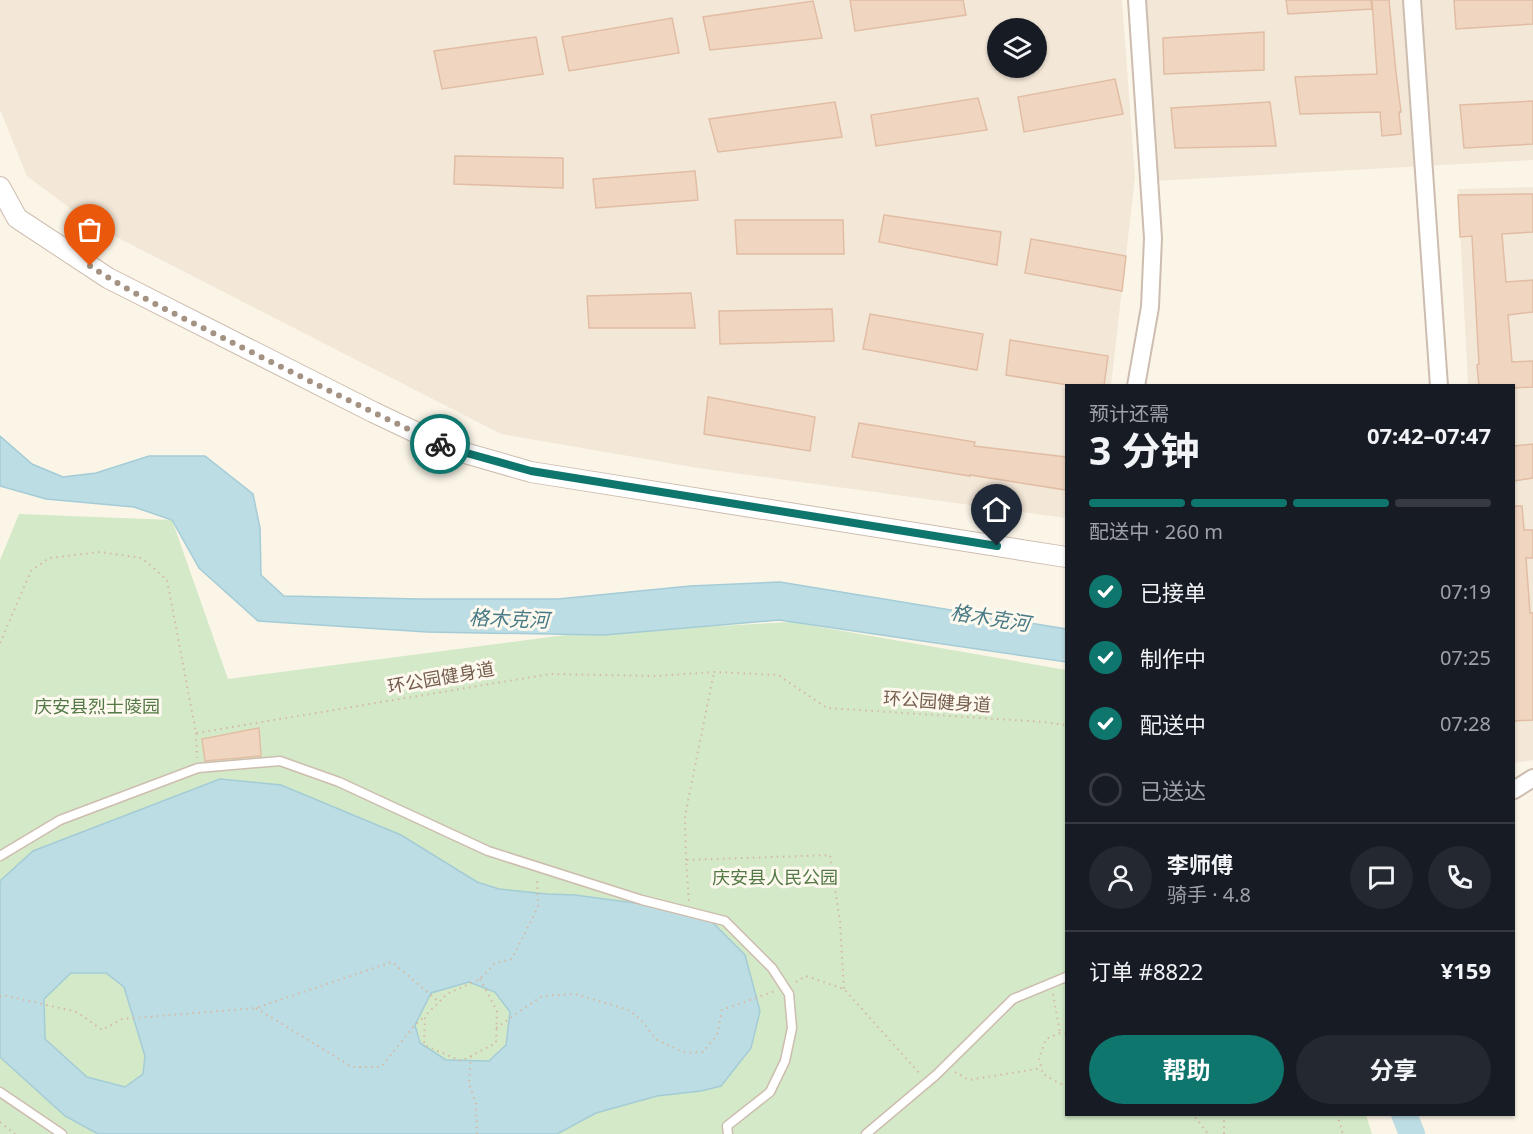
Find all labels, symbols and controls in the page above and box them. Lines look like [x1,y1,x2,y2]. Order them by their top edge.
map controls [987,18,1047,78]
button: layers [987,18,1047,78]
pin [64,204,115,266]
icon: bag [73,213,106,246]
text: 预计还需 [1089,400,1169,427]
courier [410,414,470,474]
text: 07:42–07:47 [1367,420,1491,450]
text: 3 分钟 [1089,423,1199,476]
icon: bike [424,428,457,461]
pin [971,484,1022,546]
icon: home [980,493,1013,526]
text: 配送中 · 260 m [1089,518,1223,545]
icon: check [1089,575,1122,608]
text: 已接单 [1140,577,1206,607]
text: 07:19 [1440,578,1491,605]
water label: 格木克河 [948,598,1036,638]
water label: 格木克河 [469,604,553,634]
icon: check [1089,641,1122,674]
text: 制作中 [1140,643,1206,673]
text: 07:25 [1440,644,1491,671]
street label: 环公园健身道 [386,656,496,698]
street label: 环公园健身道 [882,685,992,717]
park label: 庆安县烈士陵园 [34,694,160,718]
icon: check [1089,707,1122,740]
text: 配送中 [1140,709,1206,739]
text: 07:28 [1440,710,1491,737]
text: 已送达 [1140,775,1206,805]
button: person [1089,846,1152,909]
button: chat [1350,846,1413,909]
button: phone [1428,846,1491,909]
text: 李师傅 [1167,849,1233,879]
park label: 庆安县人民公园 [712,865,838,889]
text: 骑手 · 4.8 [1167,881,1251,908]
text: ¥159 [1441,955,1491,985]
text: 订单 #8822 [1089,956,1203,986]
button: 帮助 [1089,1035,1284,1104]
button: 分享 [1296,1035,1491,1104]

